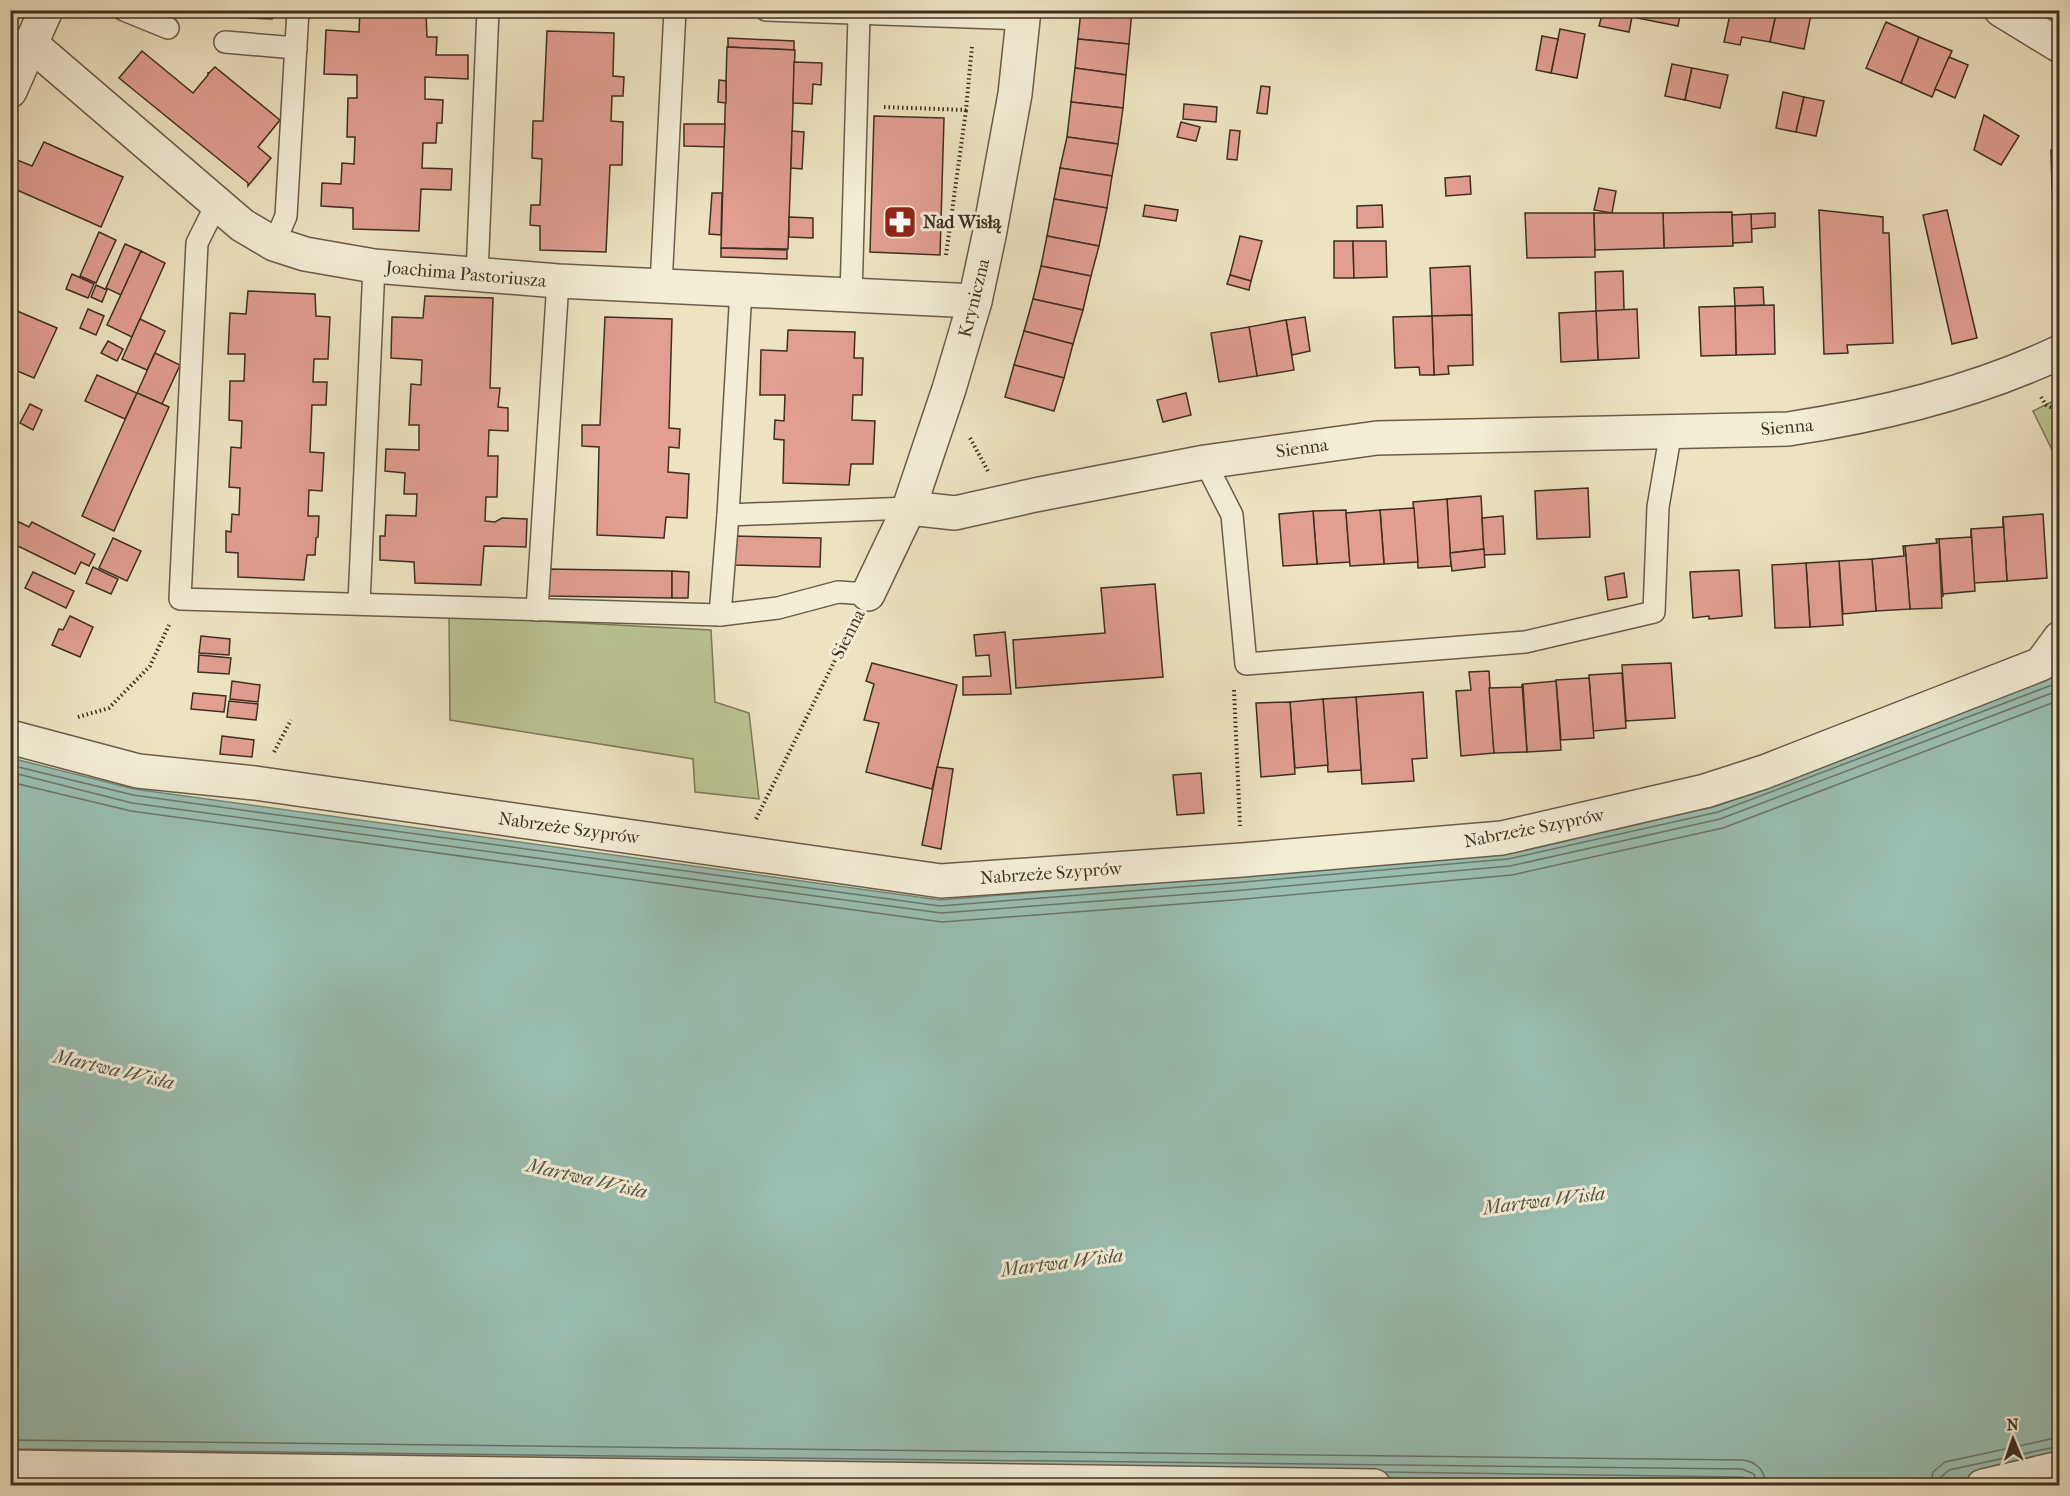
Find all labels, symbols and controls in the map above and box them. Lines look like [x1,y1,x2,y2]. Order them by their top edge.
pharmacy icon: Nad Wisłą [882,204,918,240]
place label: Nad Wisłą [923,212,1002,234]
street label: Kryniczna [955,256,995,340]
street label: Joachima Pastoriusza [383,257,548,292]
street label: Sienna [1760,415,1815,440]
street label: Sienna [1275,434,1330,463]
street label: Sienna [827,605,870,662]
street label: Nabrzeże Szyprów [1462,804,1607,852]
street label: Nabrzeże Szyprów [497,808,641,849]
street label: Nabrzeże Szyprów [979,858,1123,889]
water label: Martwa Wisła [49,1044,176,1095]
water label: Martwa Wisła [522,1153,649,1204]
water label: Martwa Wisła [1480,1182,1607,1220]
water label: Martwa Wisła [998,1244,1125,1282]
north arrow [1983,1409,2043,1469]
text: N [2006,1415,2020,1434]

